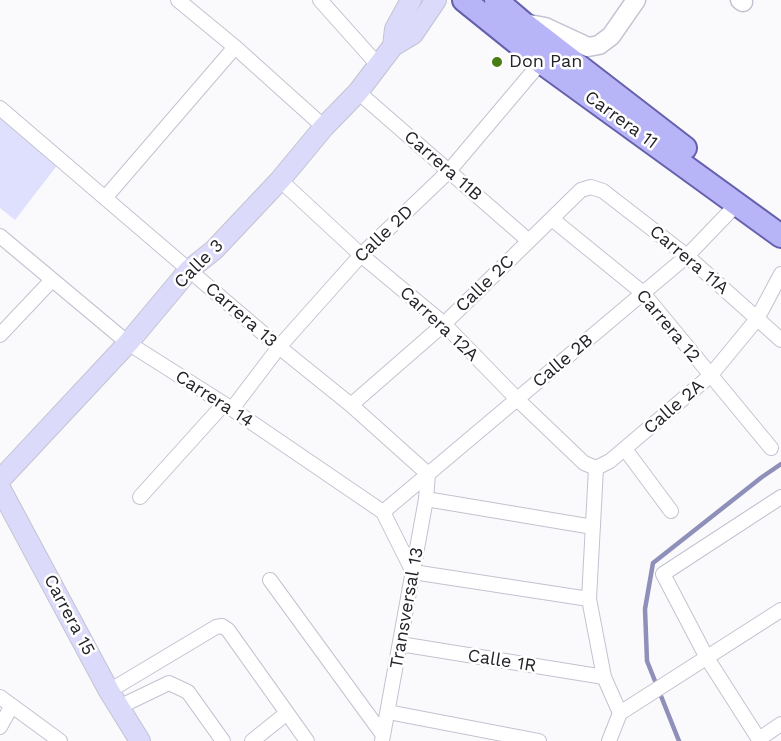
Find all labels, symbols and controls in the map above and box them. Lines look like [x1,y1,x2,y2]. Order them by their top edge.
place label: Don Pan [509,51,582,73]
marker: Don Pan [490,55,504,69]
street label: Carrera 11 [580,86,662,154]
street label: Carrera 11B [399,126,487,206]
street label: Calle 2D [350,201,418,267]
street label: Carrera 11A [645,221,733,299]
street label: Calle 3 [170,235,228,293]
street label: Calle 2C [451,251,519,317]
street label: Carrera 13 [201,278,281,352]
street label: Carrera 12A [395,282,483,366]
street label: Carrera 12 [631,285,705,367]
street label: Calle 2B [528,329,598,393]
street label: Carrera 14 [171,366,257,432]
street label: Calle 2A [640,375,708,439]
street label: Transversal 13 [386,546,428,670]
street label: Carrera 15 [39,571,99,659]
street label: Calle 1R [466,645,538,677]

